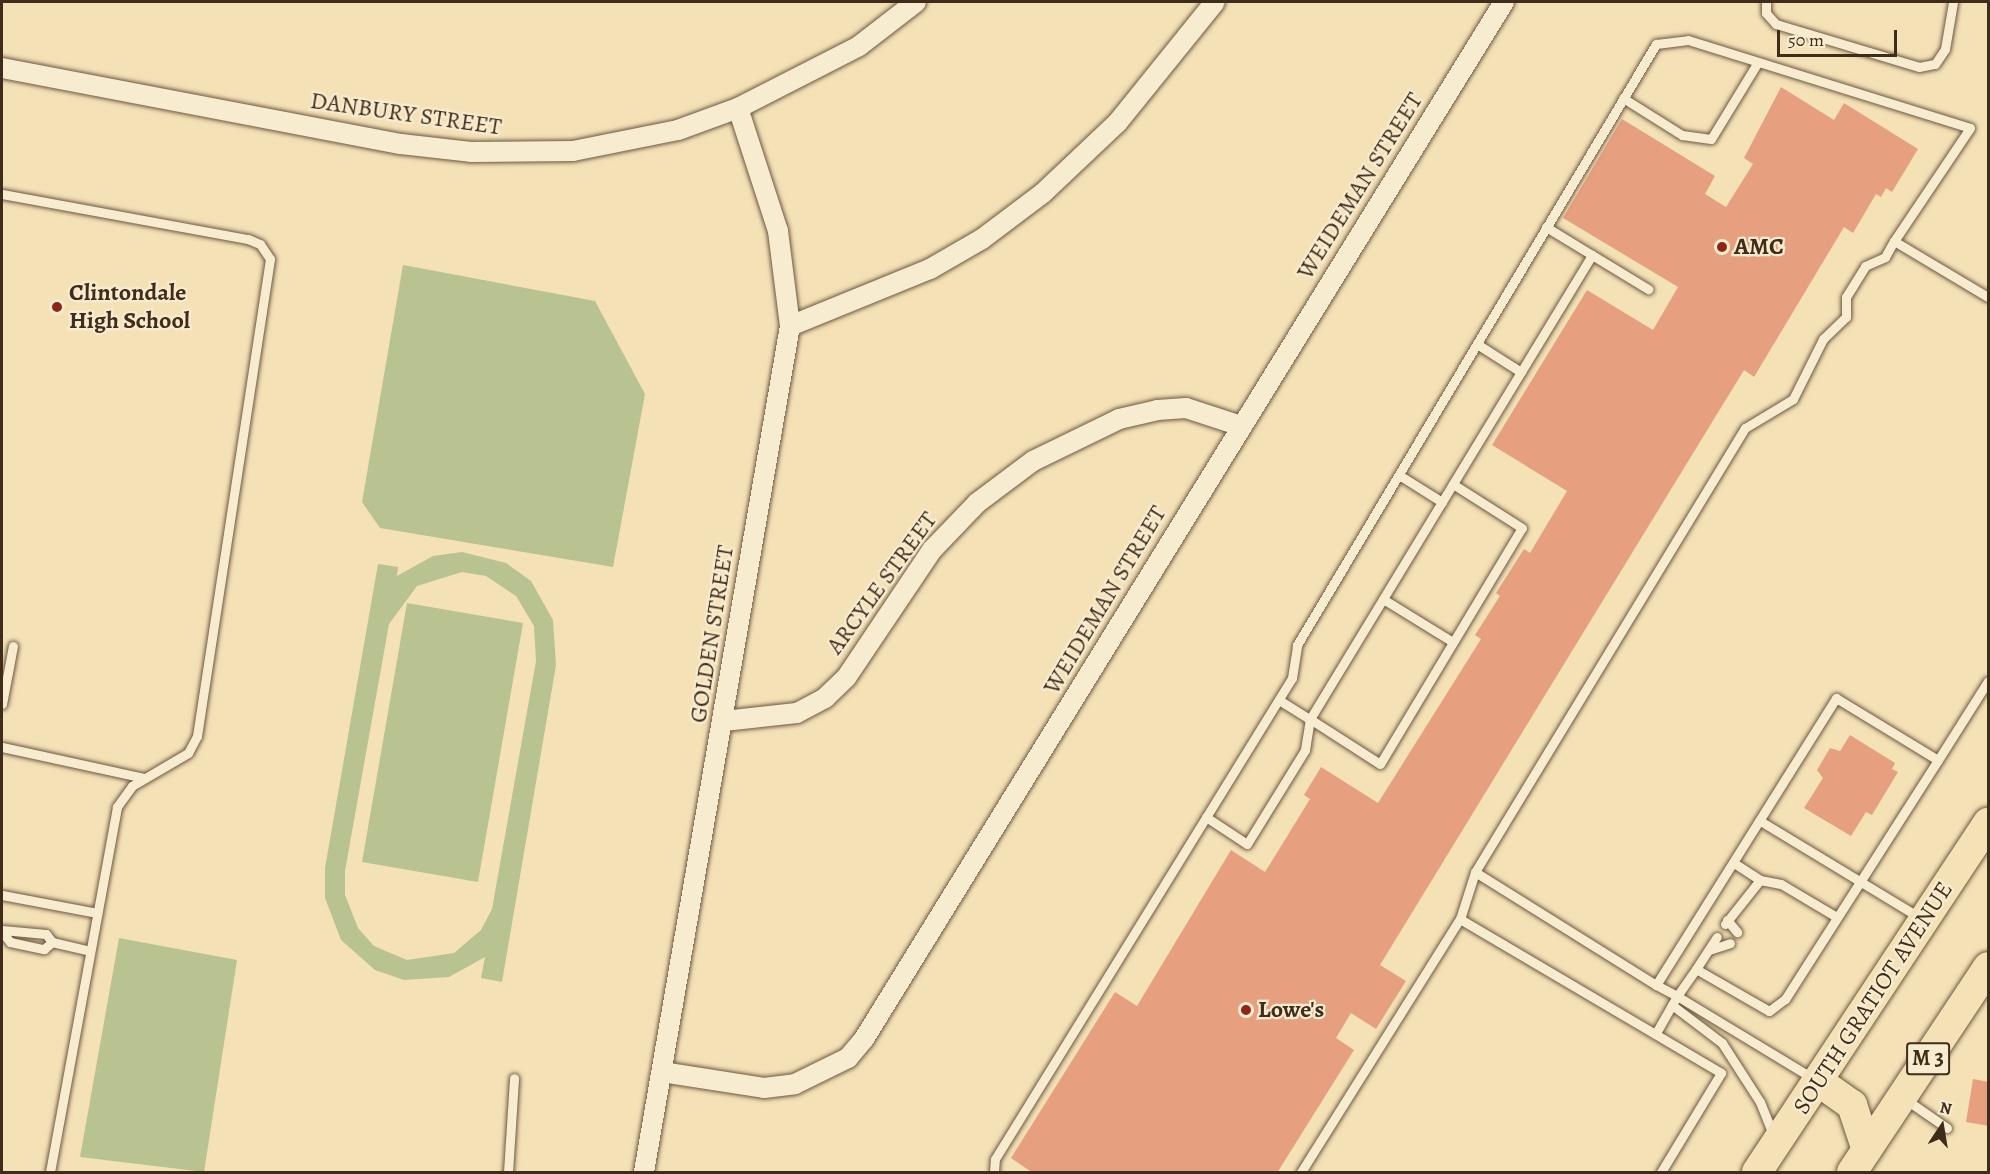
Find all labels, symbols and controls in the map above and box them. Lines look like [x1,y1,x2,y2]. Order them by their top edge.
scale bar [1780,18,1900,56]
text: 50 m [1788,28,1824,52]
street label: DANBURY STREET [309,86,503,142]
street label: WEIDEMAN STREET [1291,87,1429,285]
place label: AMC [1734,233,1784,261]
marker: AMC [1715,240,1729,254]
place label: Clintondale High School [69,279,190,335]
marker: Clintondale High School [50,300,64,314]
street label: WEIDEMAN STREET [1037,501,1173,699]
street label: ARCYLE STREET [821,506,943,660]
street label: GOLDEN STREET [684,543,740,725]
street label: SOUTH GRATIOT AVENUE [1787,876,1959,1120]
place label: Lowe's [1258,996,1324,1024]
marker: Lowe's [1239,1003,1253,1017]
road number: M 3 [1906,1040,1950,1078]
north arrow [1912,1096,1972,1156]

